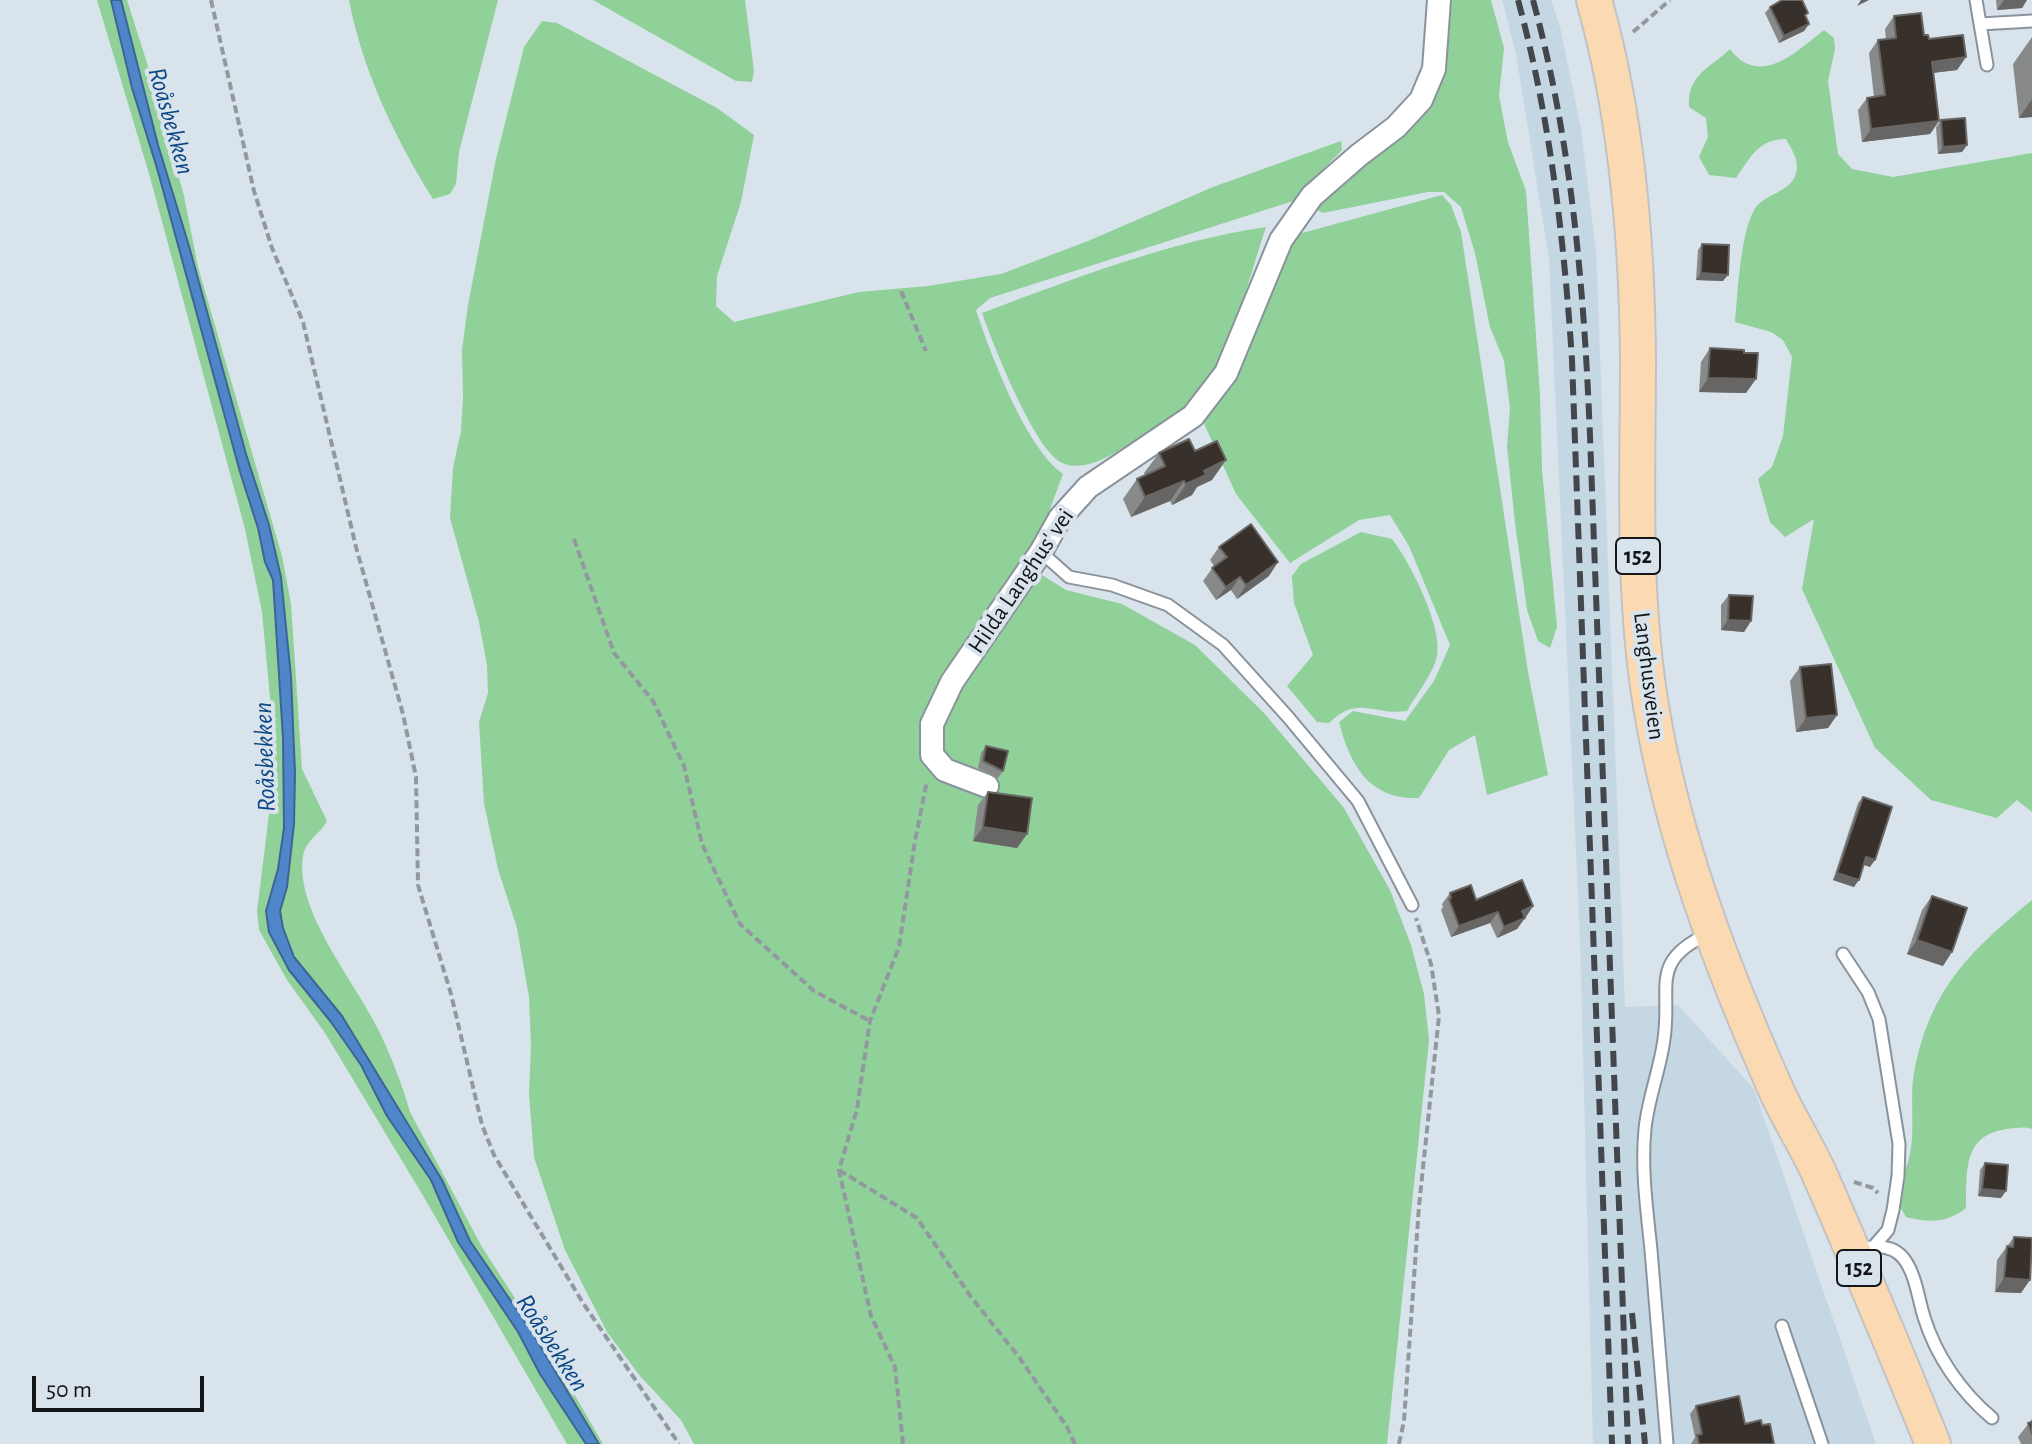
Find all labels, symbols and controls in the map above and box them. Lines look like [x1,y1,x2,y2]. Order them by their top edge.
water label: Roåsbekken [141,64,201,178]
street label: Hilda Langhus' vei [962,503,1080,659]
road number: 152 [1616,538,1660,574]
street label: Langhusveien [1627,610,1671,742]
water label: Roåsbekken [247,701,283,813]
road number: 152 [1837,1250,1881,1286]
water label: Roåsbekken [509,1288,595,1398]
scale bar [36,1360,208,1410]
text: 50 m [46,1378,92,1402]

